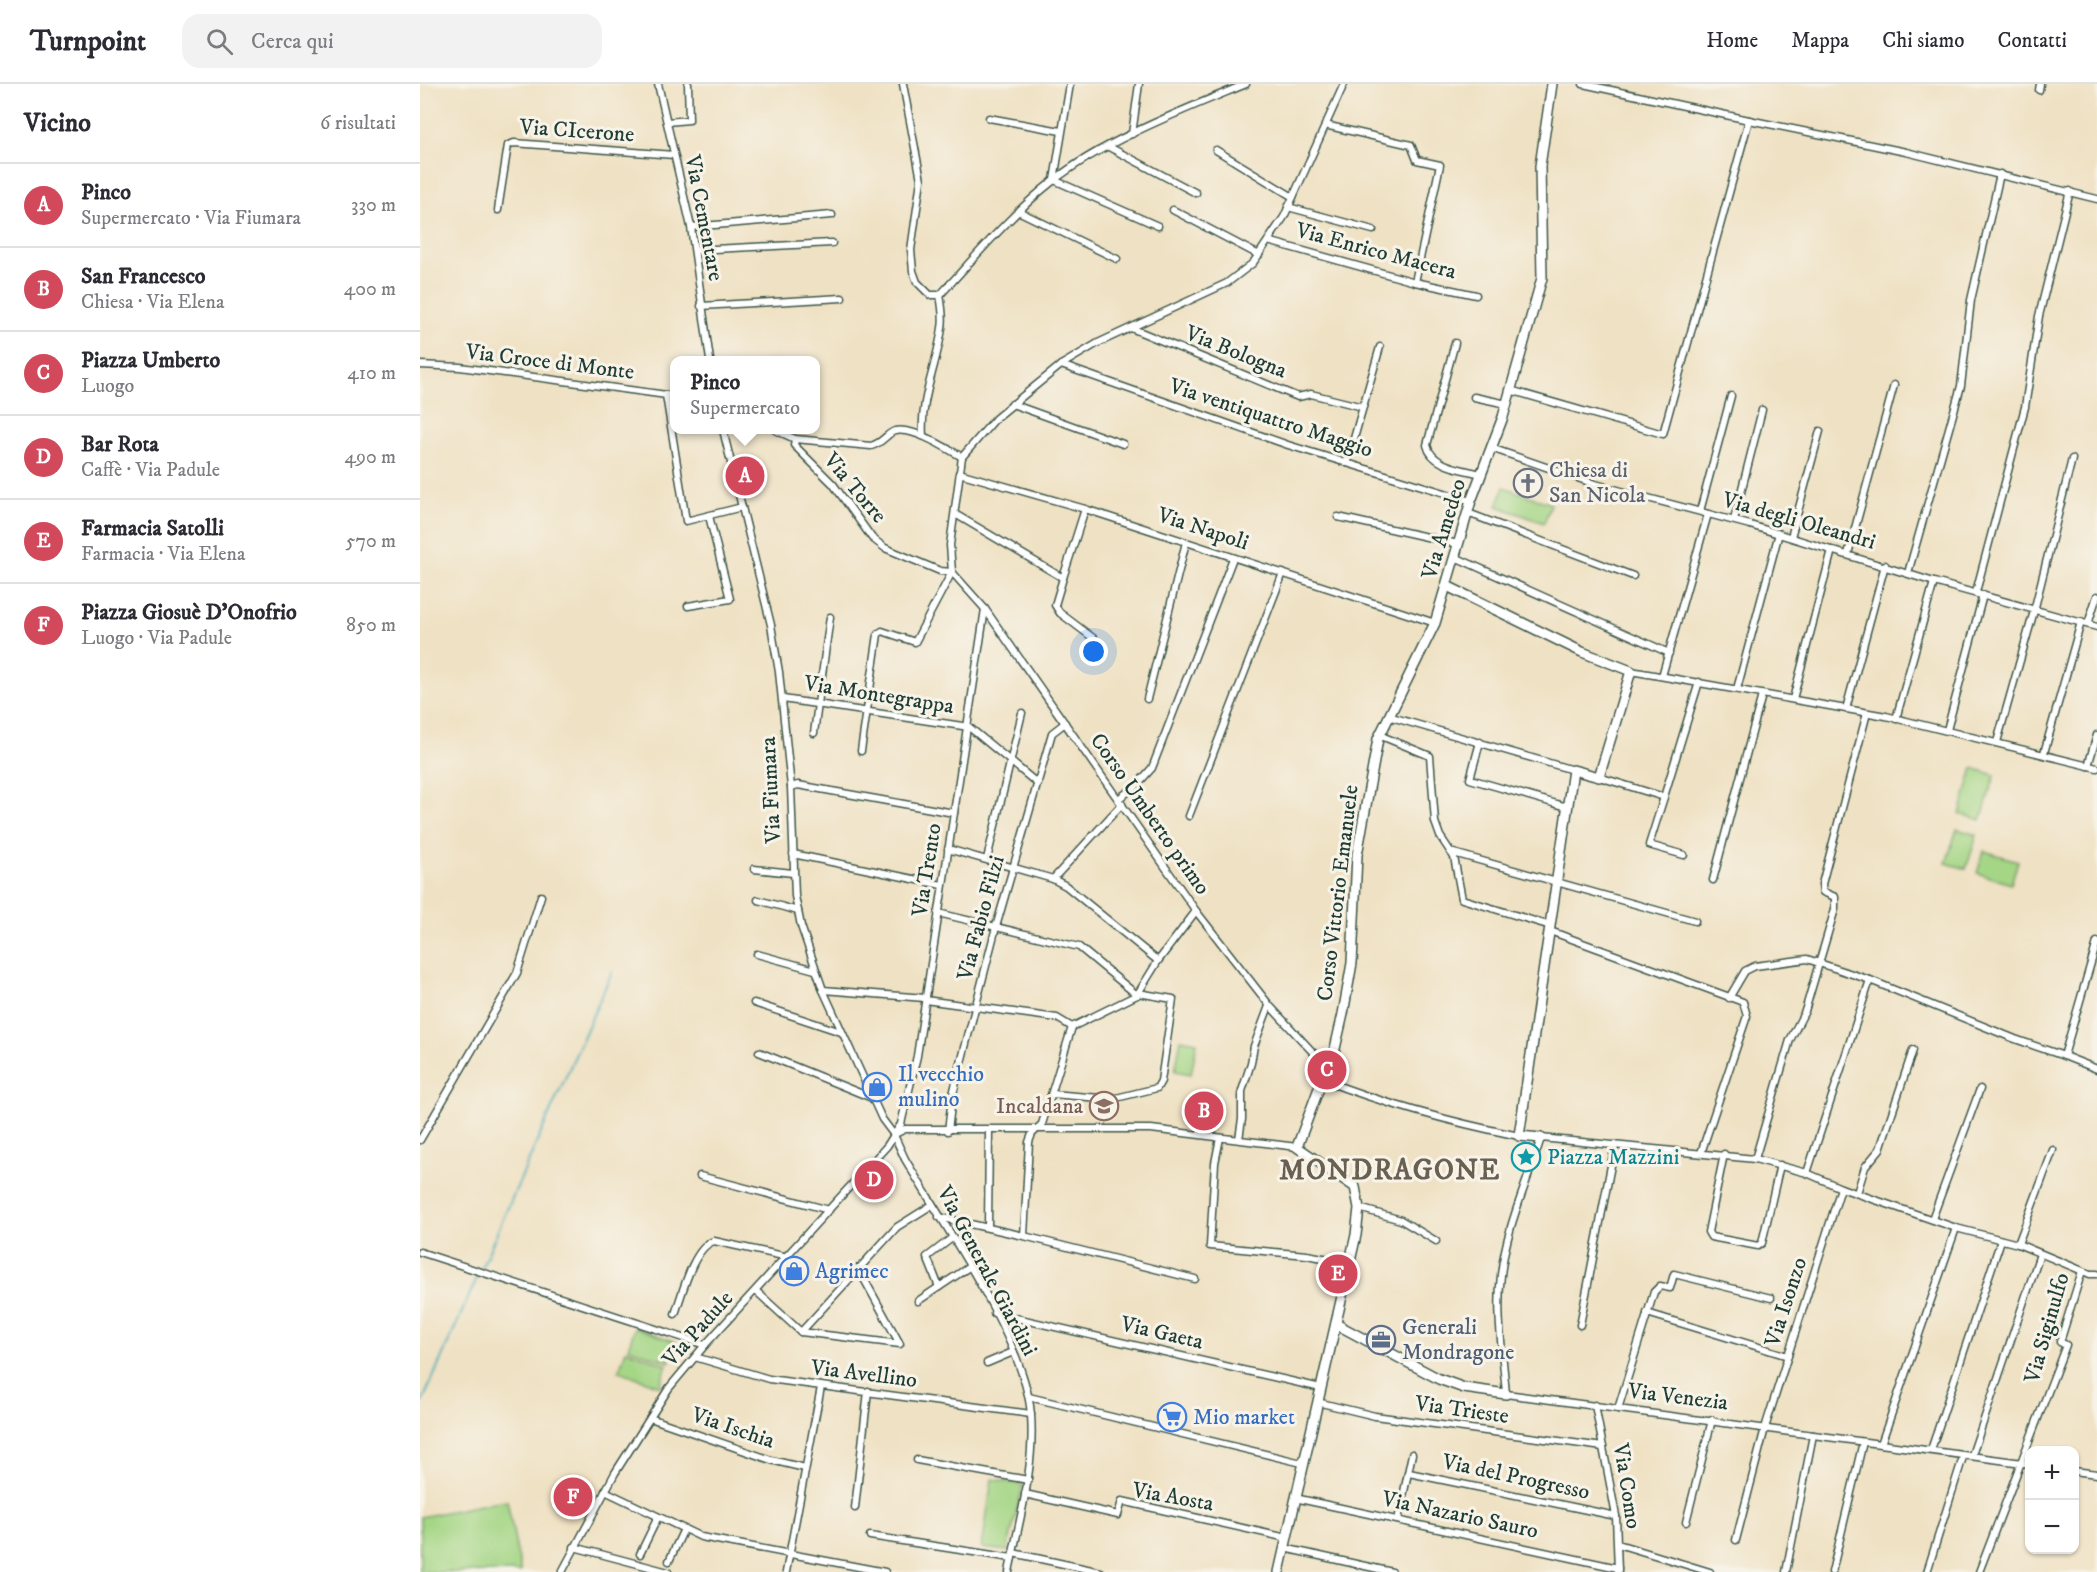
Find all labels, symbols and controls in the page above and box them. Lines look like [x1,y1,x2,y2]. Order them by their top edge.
search box [182,14,602,68]
text: Turnpoint [30,24,146,59]
icon: search [203,25,236,58]
text: Cerca qui [251,28,334,55]
text: Home [1706,28,1758,54]
text: Mappa [1791,28,1849,54]
text: Chi siamo [1882,28,1964,54]
text: Contatti [1997,28,2067,54]
text: Vicino [24,107,91,140]
text: 6 risultati [320,111,396,136]
street label: Via CIcerone [518,113,635,148]
street label: Via Cementare [678,152,729,283]
text: Pinco [81,179,131,206]
text: A [37,193,50,218]
text: 330 m [351,193,396,218]
text: Supermercato · Via Fiumara [81,206,301,231]
street label: Via Enrico Macera [1292,216,1460,286]
text: San Francesco [81,263,206,290]
text: B [37,277,50,302]
text: 400 m [344,277,396,302]
text: Chiesa · Via Elena [81,290,225,315]
street label: Via Bologna [1180,319,1291,385]
street label: Via Croce di Monte [463,338,636,386]
text: Piazza Umberto [81,347,220,374]
popup [670,356,820,434]
text: C [37,361,50,386]
text: 410 m [347,361,396,386]
text: Pinco [690,369,740,396]
street label: Via ventiquattro Maggio [1165,372,1376,464]
text: Luogo [81,374,134,399]
text: Supermercato [690,396,800,421]
text: Bar Rota [81,431,159,458]
text: D [36,445,51,470]
text: 490 m [344,445,396,470]
street label: Via Torre [817,446,892,529]
pin: A [726,454,764,498]
place label: Chiesa di San Nicola [1549,457,1646,509]
text: Caffè · Via Padule [81,458,220,483]
church icon: Chiesa di San Nicola [1512,467,1544,499]
street label: Via Amedeo [1416,475,1472,584]
street label: Via degli Oleandri [1718,486,1879,556]
street label: Via Napoli [1153,501,1252,556]
text: Farmacia Satolli [81,515,224,542]
text: E [36,529,51,554]
text: 570 m [345,529,396,554]
text: Farmacia · Via Elena [81,542,246,567]
text: Piazza Giosuè D'Onofrio [81,599,297,626]
text: F [37,613,50,638]
text: 850 m [346,613,396,638]
text: Luogo · Via Padule [81,626,232,651]
your location [1079,637,1108,666]
street label: Via Montegrappa [801,670,956,720]
street label: Corso Umberto primo [1084,728,1216,900]
street label: Via Fiumara [755,735,787,845]
street label: Corso Vittorio Emanuele [1311,783,1365,1003]
street label: Via Trento [906,821,948,920]
street label: Via Fabio Filzi [951,853,1011,984]
pin: C [1308,1048,1346,1092]
place label: Il vecchio mulino [898,1061,984,1113]
shop icon: Il vecchio mulino [861,1071,893,1103]
pin: B [1184,1088,1224,1134]
school or university icon: Incaldana [1088,1090,1120,1122]
place label: Incaldana [996,1093,1084,1120]
place icon: Piazza Mazzini [1510,1141,1542,1173]
place label: Piazza Mazzini [1547,1144,1679,1171]
district label: MONDRAGONE [1279,1153,1501,1188]
pin: D [854,1158,894,1202]
street label: Via Generale Giardini [930,1180,1043,1361]
pin: E [1318,1252,1358,1296]
street label: Via Isonzo [1759,1254,1813,1351]
shop icon: Agrimec [778,1255,810,1287]
place label: Agrimec [815,1258,889,1285]
street label: Via Siginulfo [2018,1270,2076,1387]
street label: Via Padule [656,1285,739,1373]
street label: Via Gaeta [1117,1310,1206,1356]
place label: Generali Mondragone [1402,1314,1514,1366]
office icon: Generali Mondragone [1365,1324,1397,1356]
street label: Via Avellino [808,1354,919,1394]
street label: Via Venezia [1626,1377,1730,1417]
street label: Via Trieste [1412,1390,1511,1430]
street label: Via Ischia [687,1401,779,1455]
supermarket icon: Mio market [1156,1401,1188,1433]
place label: Mio market [1193,1404,1295,1431]
street label: Via Como [1607,1440,1647,1531]
map controls [2025,1446,2079,1554]
button: + [2025,1446,2079,1500]
street label: Via del Progresso [1439,1448,1592,1506]
pin: F [554,1474,592,1520]
street label: Via Aosta [1129,1476,1216,1518]
street label: Via Nazario Sauro [1378,1485,1541,1545]
button: − [2025,1500,2079,1554]

